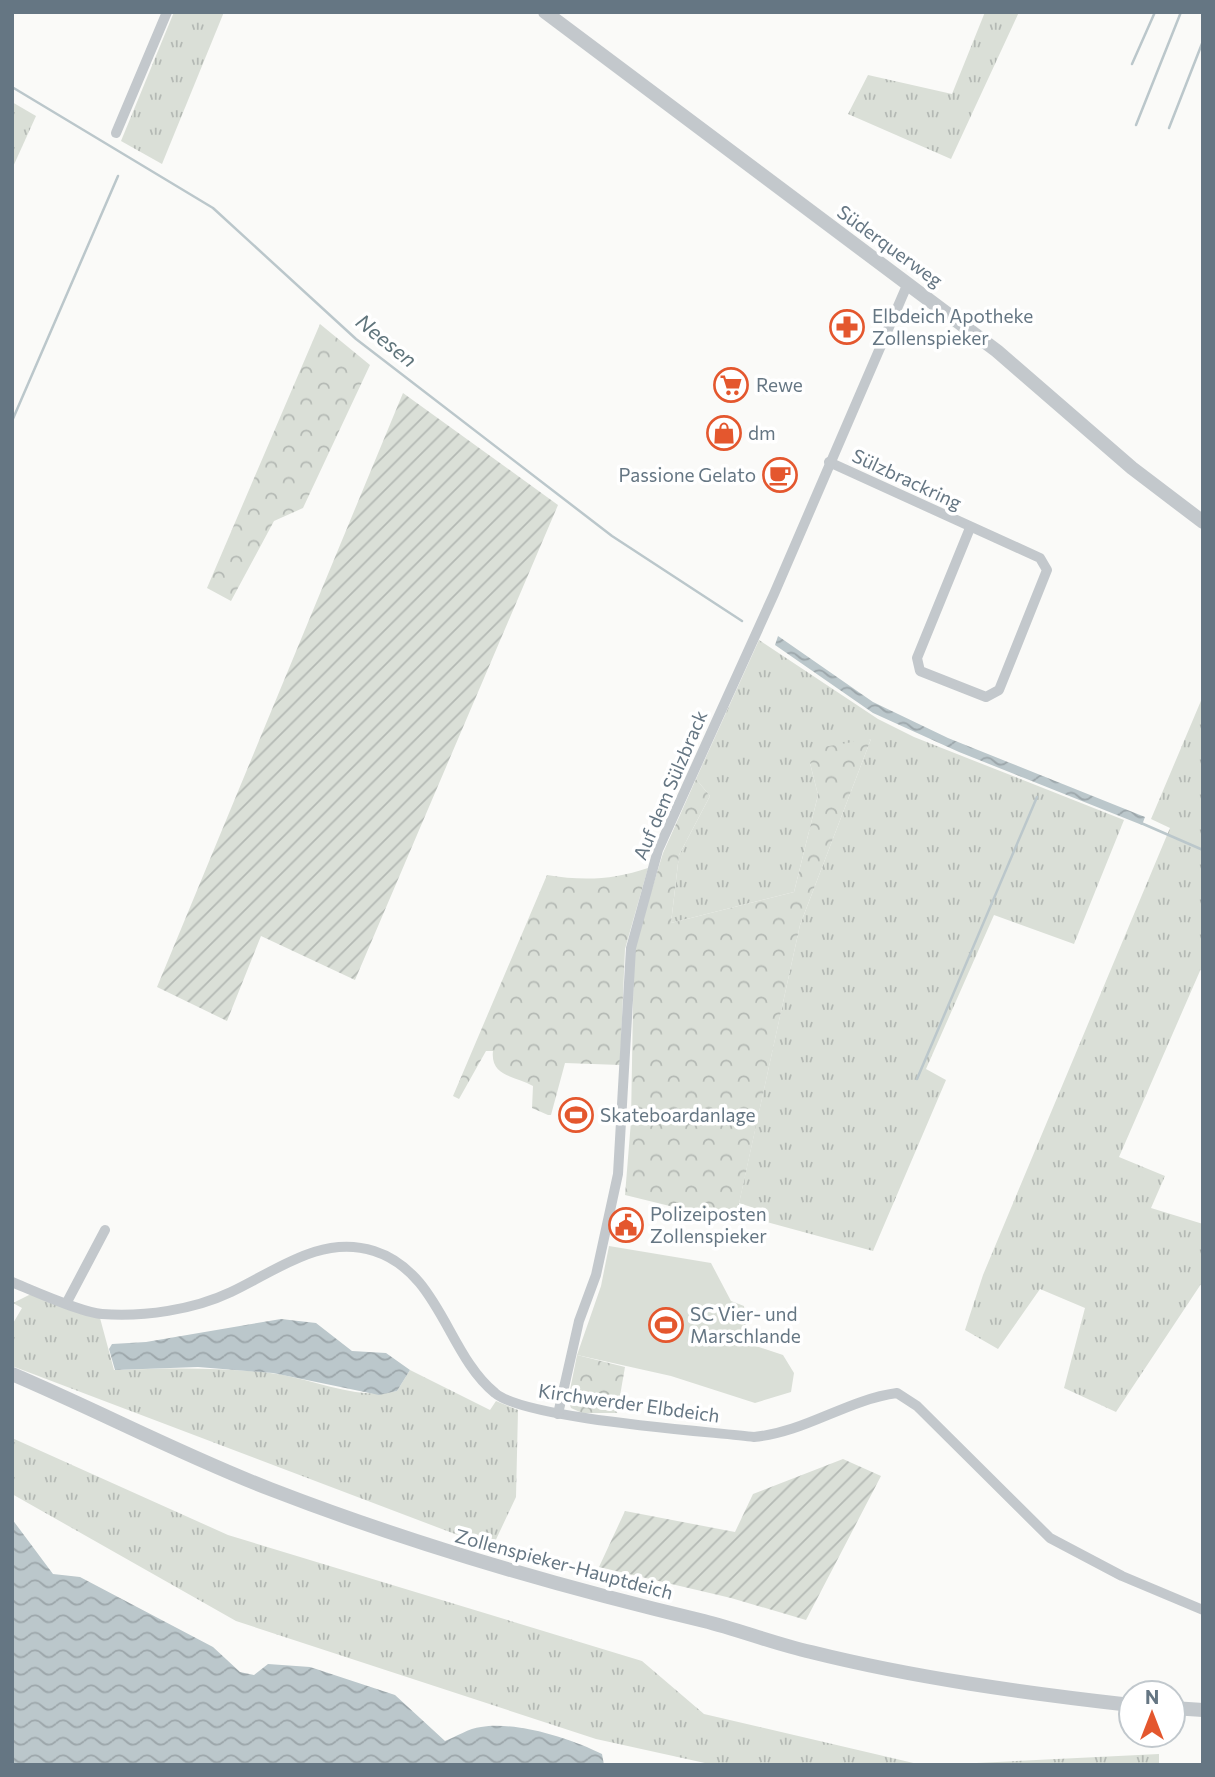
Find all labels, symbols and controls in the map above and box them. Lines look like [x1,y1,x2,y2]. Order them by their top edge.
street label: Süderquerweg [833,200,947,292]
place label: Elbdeich Apotheke Zollenspieker [872,304,1033,349]
water label: Neesen [352,308,422,372]
pharmacy icon: Elbdeich Apotheke Zollenspieker [828,308,866,346]
supermarket icon: Rewe [712,366,750,404]
place label: Rewe [756,373,803,396]
shop icon: dm [705,414,743,452]
place label: dm [748,421,776,444]
street label: Sülzbrackring [849,443,966,514]
cafe icon: Passione Gelato [761,456,799,494]
place label: Passione Gelato [618,463,756,486]
street label: Auf dem Sülzbrack [628,707,711,863]
sports icon: Skateboardanlage [557,1096,595,1134]
place label: Skateboardanlage [600,1103,756,1126]
place label: Polizeiposten Zollenspieker [650,1202,767,1247]
public building icon: Polizeiposten Zollenspieker [607,1206,645,1244]
place label: SC Vier- und Marschlande [690,1302,801,1347]
sports icon: SC Vier- und Marschlande [647,1306,685,1344]
street label: Kirchwerder Elbdeich [537,1378,721,1427]
street label: Zollenspieker-Hauptdeich [453,1523,676,1604]
north arrow [1117,1679,1187,1749]
text: N [1145,1685,1159,1708]

